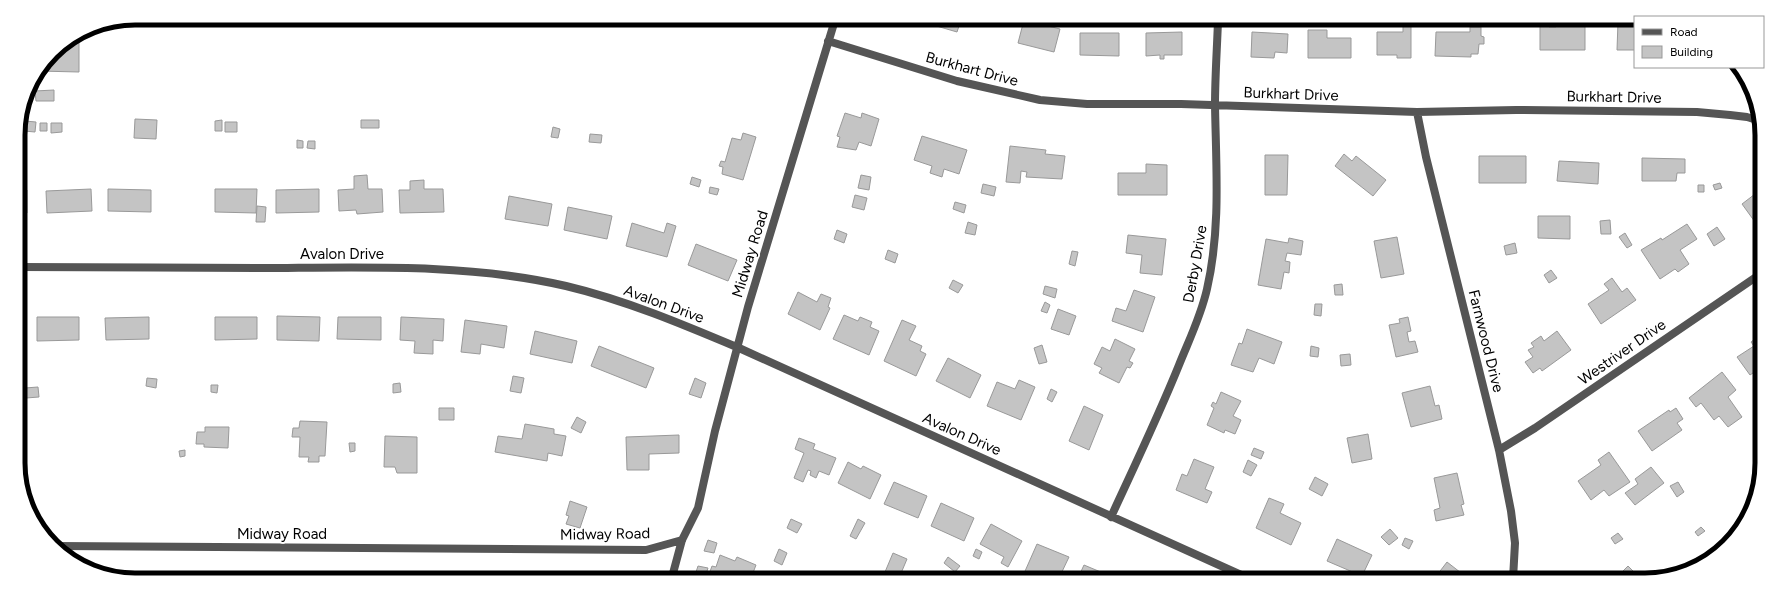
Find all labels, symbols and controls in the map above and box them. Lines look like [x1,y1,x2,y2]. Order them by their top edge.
legend [1634,16,1764,68]
text: Road [1670,25,1698,39]
text: Building [1670,45,1713,59]
street label: Burkhart Drive [924,48,1020,90]
street label: Burkhart Drive [1243,83,1339,105]
street label: Burkhart Drive [1566,87,1662,107]
street label: Midway Road [728,208,772,300]
street label: Derby Drive [1179,224,1211,304]
street label: Avalon Drive [300,245,384,263]
street label: Avalon Drive [621,281,707,327]
street label: Farnwood Drive [1465,288,1507,394]
street label: Westriver Drive [1575,315,1669,389]
street label: Avalon Drive [920,409,1004,459]
street label: Midway Road [560,524,650,544]
street label: Midway Road [237,525,327,543]

